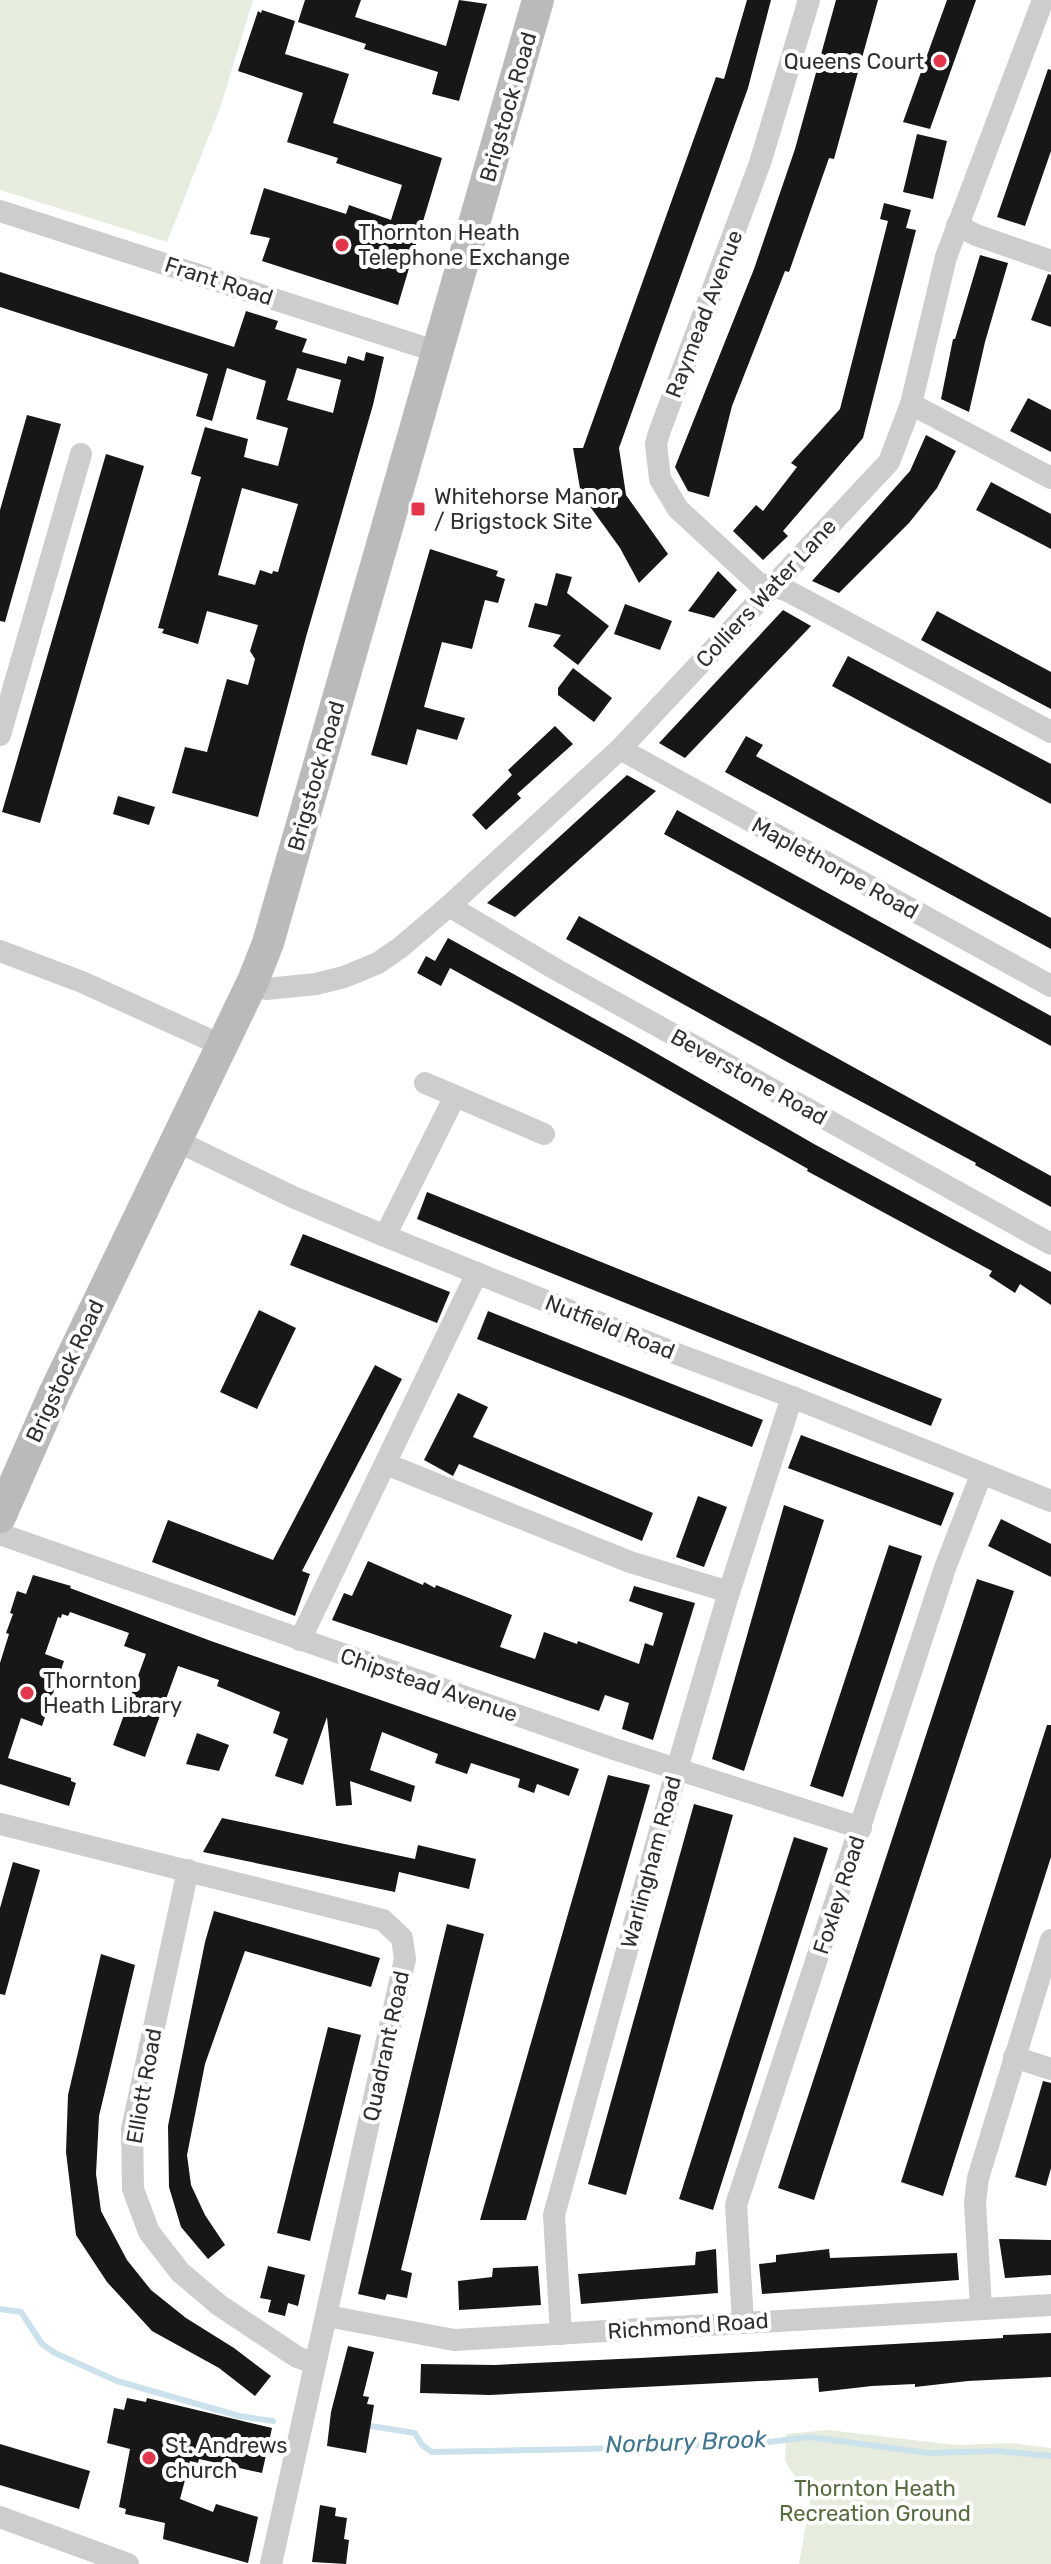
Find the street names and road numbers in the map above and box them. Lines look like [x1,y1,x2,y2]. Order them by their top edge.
street label: Brigstock Road [474,29,542,185]
street label: Raymead Avenue [660,226,748,402]
street label: Frant Road [161,251,277,311]
street label: Colliers Water Lane [690,513,842,673]
street label: Brigstock Road [282,698,350,854]
street label: Maplethorpe Road [747,811,923,925]
street label: Beverstone Road [666,1023,832,1131]
street label: Nutfield Road [541,1289,679,1365]
street label: Brigstock Road [20,1295,110,1447]
street label: Chipstead Avenue [337,1642,521,1728]
street label: Warlingham Road [615,1773,687,1951]
street label: Foxley Road [807,1832,871,1958]
street label: Quadrant Road [357,1968,415,2124]
street label: Elliott Road [121,2026,167,2146]
street label: Richmond Road [607,2307,769,2345]

